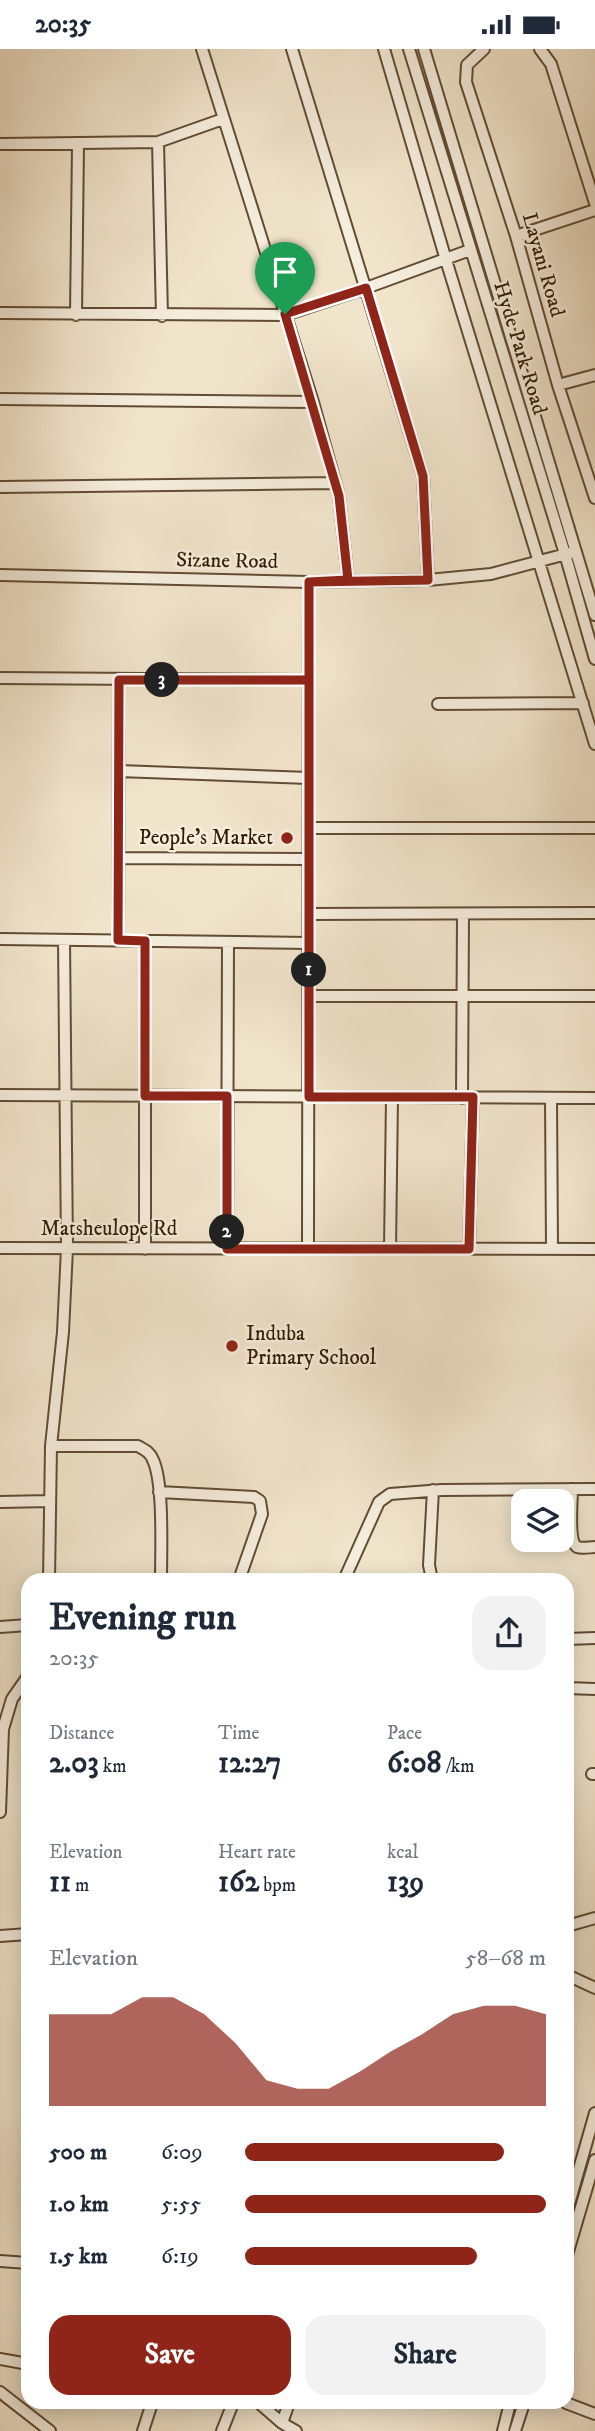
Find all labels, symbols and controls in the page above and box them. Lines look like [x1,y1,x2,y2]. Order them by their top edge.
text: 20:35 [35,8,91,41]
street label: Layani Road [516,210,570,321]
pin [255,242,315,314]
icon: arrive [266,253,304,291]
street label: Hyde Park Road [487,278,553,418]
street label: Sizane Road [176,547,279,575]
pin: 3 [144,663,180,697]
text: 3 [158,668,165,691]
place label: People's Market [139,825,273,851]
marker: People's Market [279,830,295,846]
pin: 1 [292,953,326,988]
text: 1 [305,958,312,981]
pin: 2 [210,1215,244,1249]
street label: Matsheulope Rd [41,1216,178,1242]
text: 2 [222,1220,231,1243]
place label: Induba Primary School [246,1321,377,1371]
marker: Induba Primary School [224,1338,240,1354]
map controls [511,1489,574,1552]
button: layers [511,1489,574,1552]
text: Evening run [49,1594,236,1642]
button: share [472,1596,546,1670]
text: 20:35 [49,1644,99,1673]
text: Distance [49,1722,114,1745]
text: Time [218,1722,259,1745]
text: Pace [387,1722,422,1745]
text: 2.03 [49,1745,99,1782]
text: 12:27 [218,1745,281,1782]
text: 6:08 [387,1745,442,1782]
text: km [99,1755,126,1778]
text: /km [442,1755,475,1778]
text: Elevation [49,1841,123,1864]
text: Heart rate [218,1841,296,1864]
text: kcal [387,1841,418,1864]
text: 11 [49,1864,71,1901]
text: 162 [218,1864,259,1901]
text: 139 [387,1864,424,1901]
text: m [71,1874,89,1897]
text: bpm [259,1874,296,1897]
text: Elevation [49,1944,138,1973]
text: 58–68 m [465,1944,546,1973]
text: 500 m [49,2138,107,2167]
text: 6:09 [161,2138,203,2167]
text: 1.0 km [49,2190,109,2219]
text: 5:55 [161,2190,201,2219]
text: 1.5 km [49,2242,108,2271]
text: 6:19 [161,2242,199,2271]
button: Save [49,2315,291,2395]
button: Share [305,2315,546,2395]

